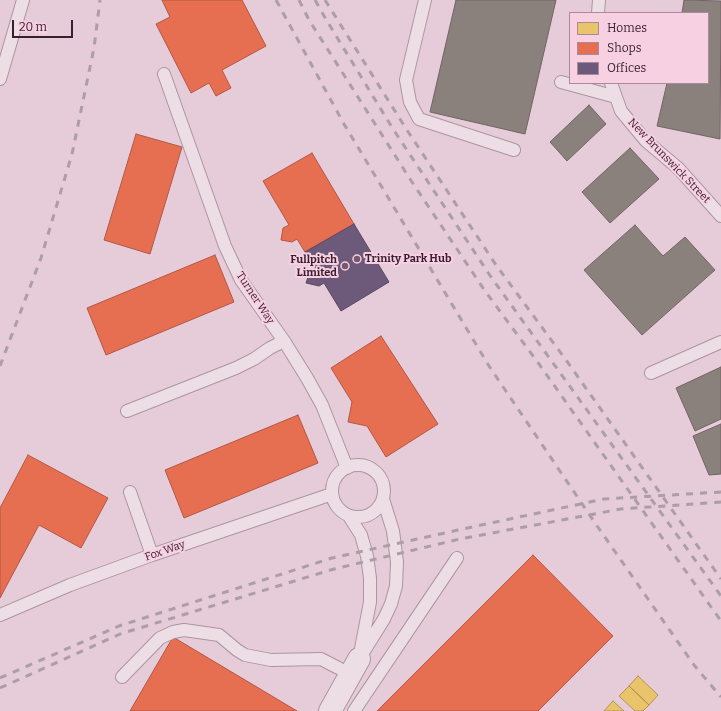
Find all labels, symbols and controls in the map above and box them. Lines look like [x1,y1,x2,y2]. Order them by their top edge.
scale bar [14,12,75,38]
legend [569,12,709,84]
text: 20 m [19,20,47,34]
text: Homes [607,21,647,35]
text: Shops [607,41,641,55]
text: Offices [607,61,646,75]
street label: New Brunswick Street [625,116,713,206]
place label: Trinity Park Hub [365,252,451,266]
place label: Fullpitch Limited [290,253,337,279]
marker: Trinity Park Hub [352,254,362,264]
marker: Fullpitch Limited [340,261,350,271]
street label: Turner Way [233,269,277,327]
street label: Fox Way [143,538,187,564]

